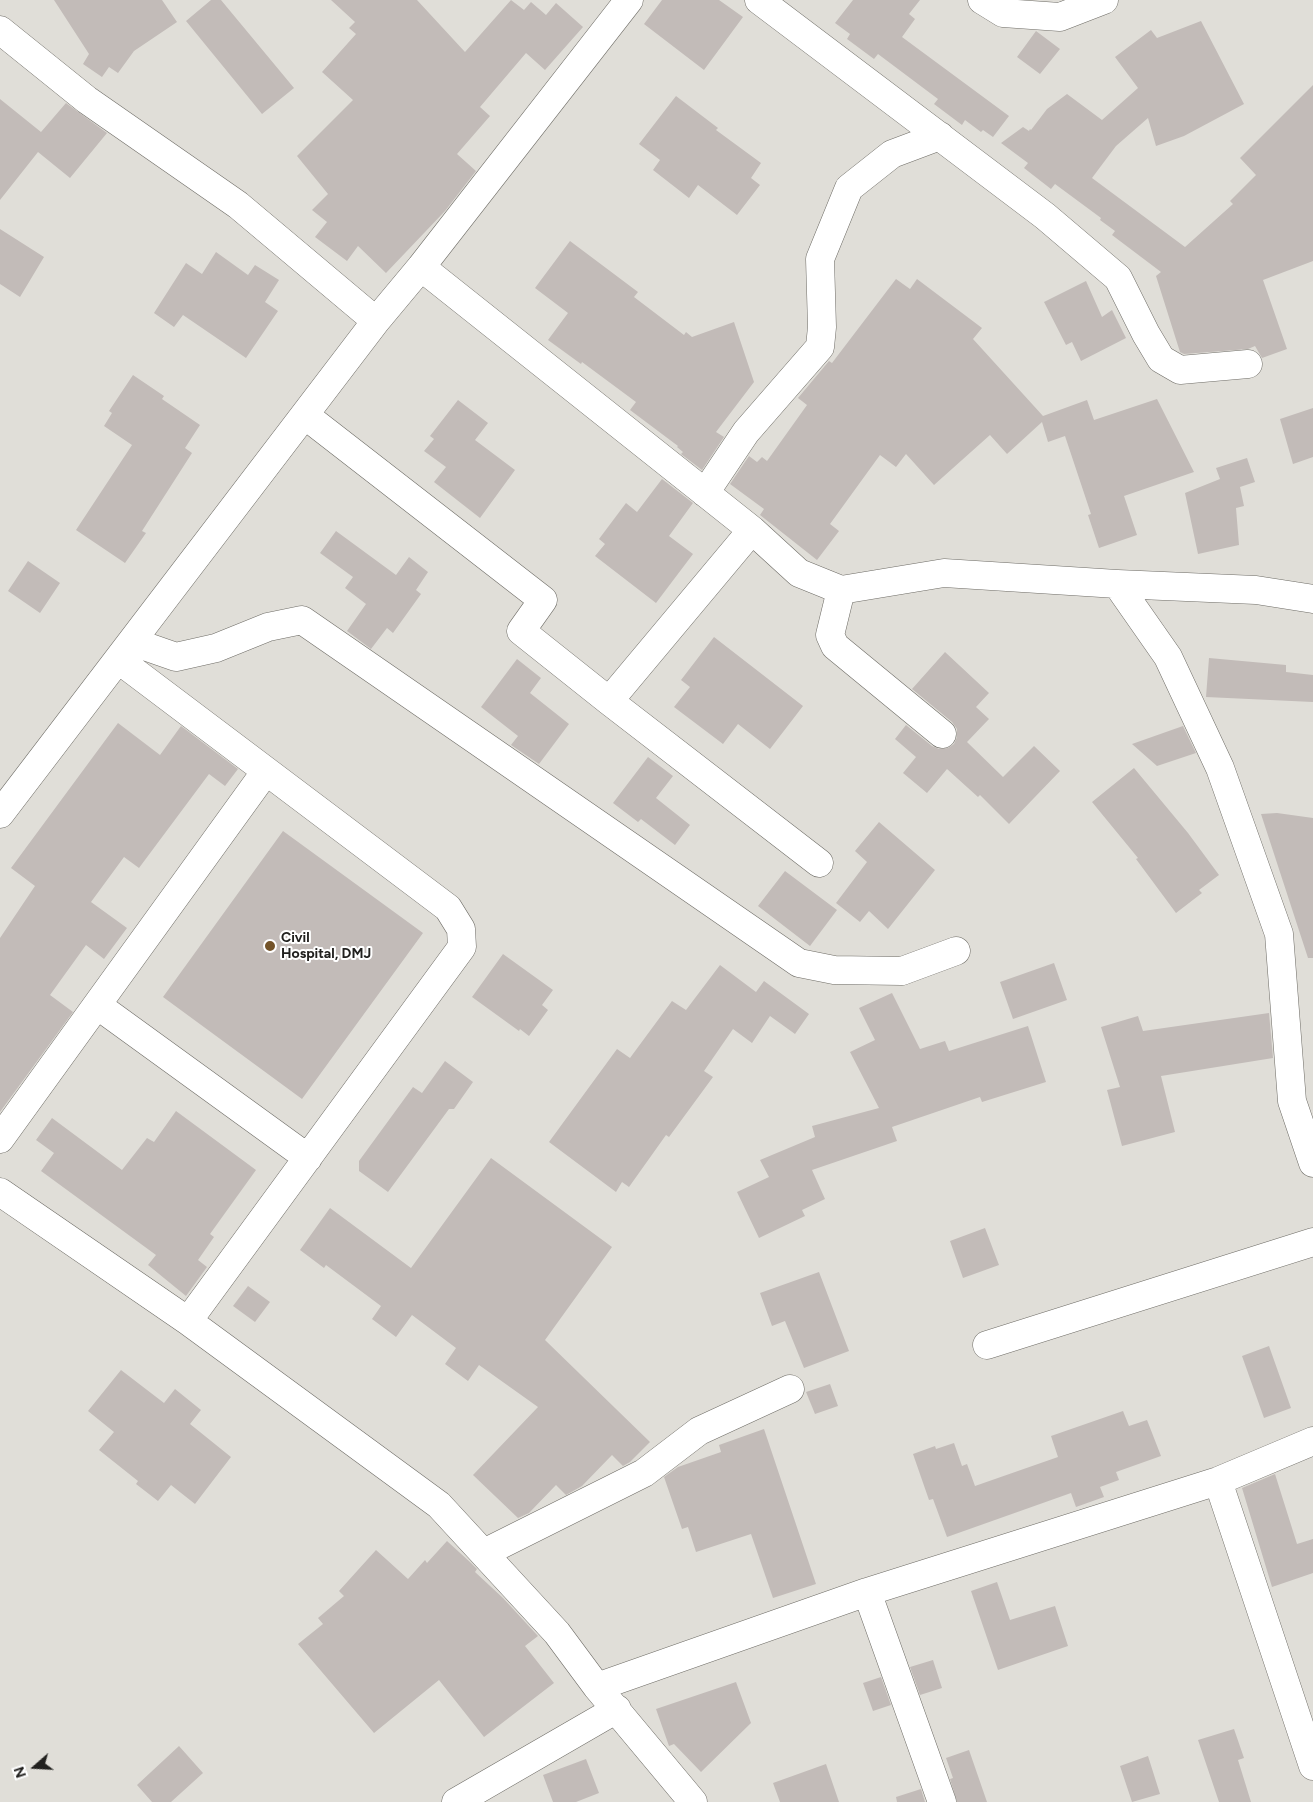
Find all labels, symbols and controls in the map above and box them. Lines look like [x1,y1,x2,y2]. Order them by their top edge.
place label: Civil Hospital, DMJ [281,930,371,962]
marker: Civil Hospital, DMJ [263,939,277,953]
north arrow [10,1742,60,1792]
text: N [11,1764,30,1780]

